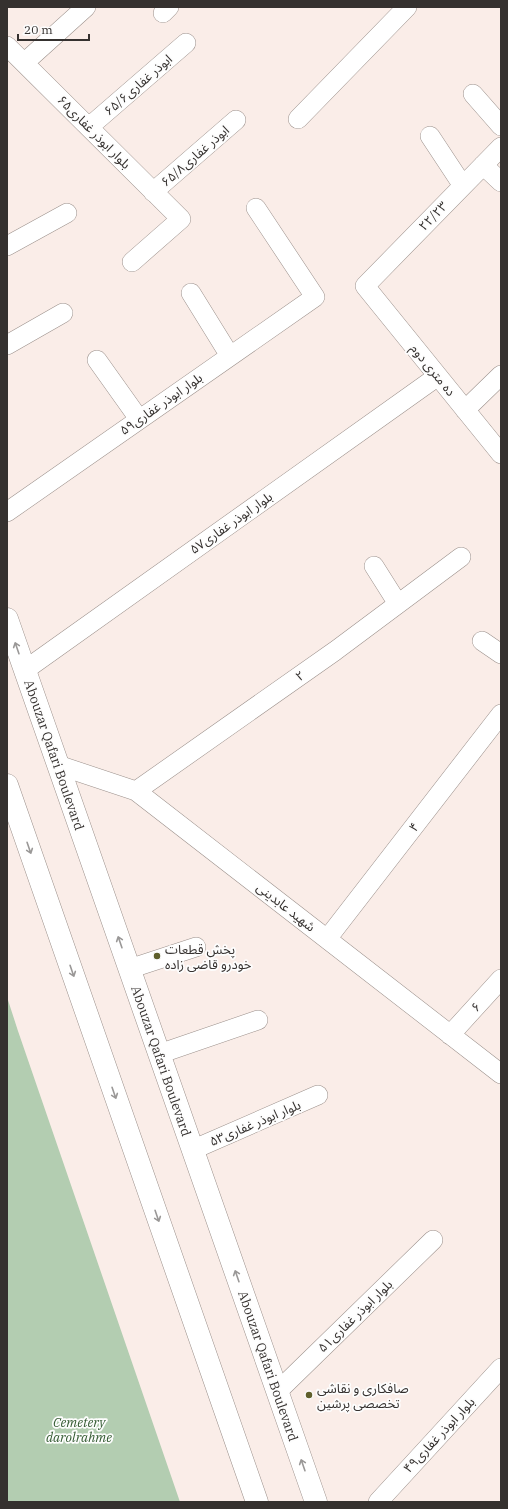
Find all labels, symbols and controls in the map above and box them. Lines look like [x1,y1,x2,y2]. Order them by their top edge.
scale bar [18,16,89,42]
text: 20 m [24,22,53,37]
street label: ۶۵/۶ابوذر غفاری [100,51,176,119]
street label: بلوار ابوذر غفاری۶۵ [54,92,134,172]
street label: ۶۵/۸ابوذر غفاری [157,122,233,190]
street label: ۲۲/۲۳ [415,198,451,234]
street label: ده متری دوم [406,340,459,400]
street label: بلوار ابوذر غفاری۵۹ [116,369,206,439]
street label: بلوار ابوذر غفاری۵۷ [186,488,276,558]
one-way arrow [13,641,20,654]
street label: ۲ [292,667,308,685]
street label: Abouzar Qafari Boulevard [20,678,88,833]
street label: ۴ [405,819,423,835]
one-way arrow [26,841,33,854]
street label: شهید عابدینی [253,879,319,935]
one-way arrow [115,937,123,949]
place label: پخش قطعات خودرو قاضی زاده [165,941,252,973]
marker: پخش قطعات خودرو قاضی زاده [152,951,162,961]
one-way arrow [68,964,76,976]
street label: Abouzar Qafari Boulevard [127,984,195,1139]
street label: ۶ [467,999,485,1015]
one-way arrow [111,1087,119,1099]
street label: بلوار ابوذر غفاری۵۳ [207,1096,303,1150]
one-way arrow [154,1210,161,1223]
one-way arrow [232,1271,240,1283]
street label: بلوار ابوذر غفاری۵۱ [314,1276,396,1356]
street label: Abouzar Qafari Boulevard [234,1289,302,1444]
place label: صافکاری و نقاشی تخصصی پرشین [317,1380,409,1413]
marker: صافکاری و نقاشی تخصصی پرشین [304,1390,314,1400]
street label: بلوار ابوذر غفاری۴۹ [400,1394,478,1476]
park label: Cemetery darolrahme [46,1414,112,1446]
one-way arrow [298,1460,306,1472]

